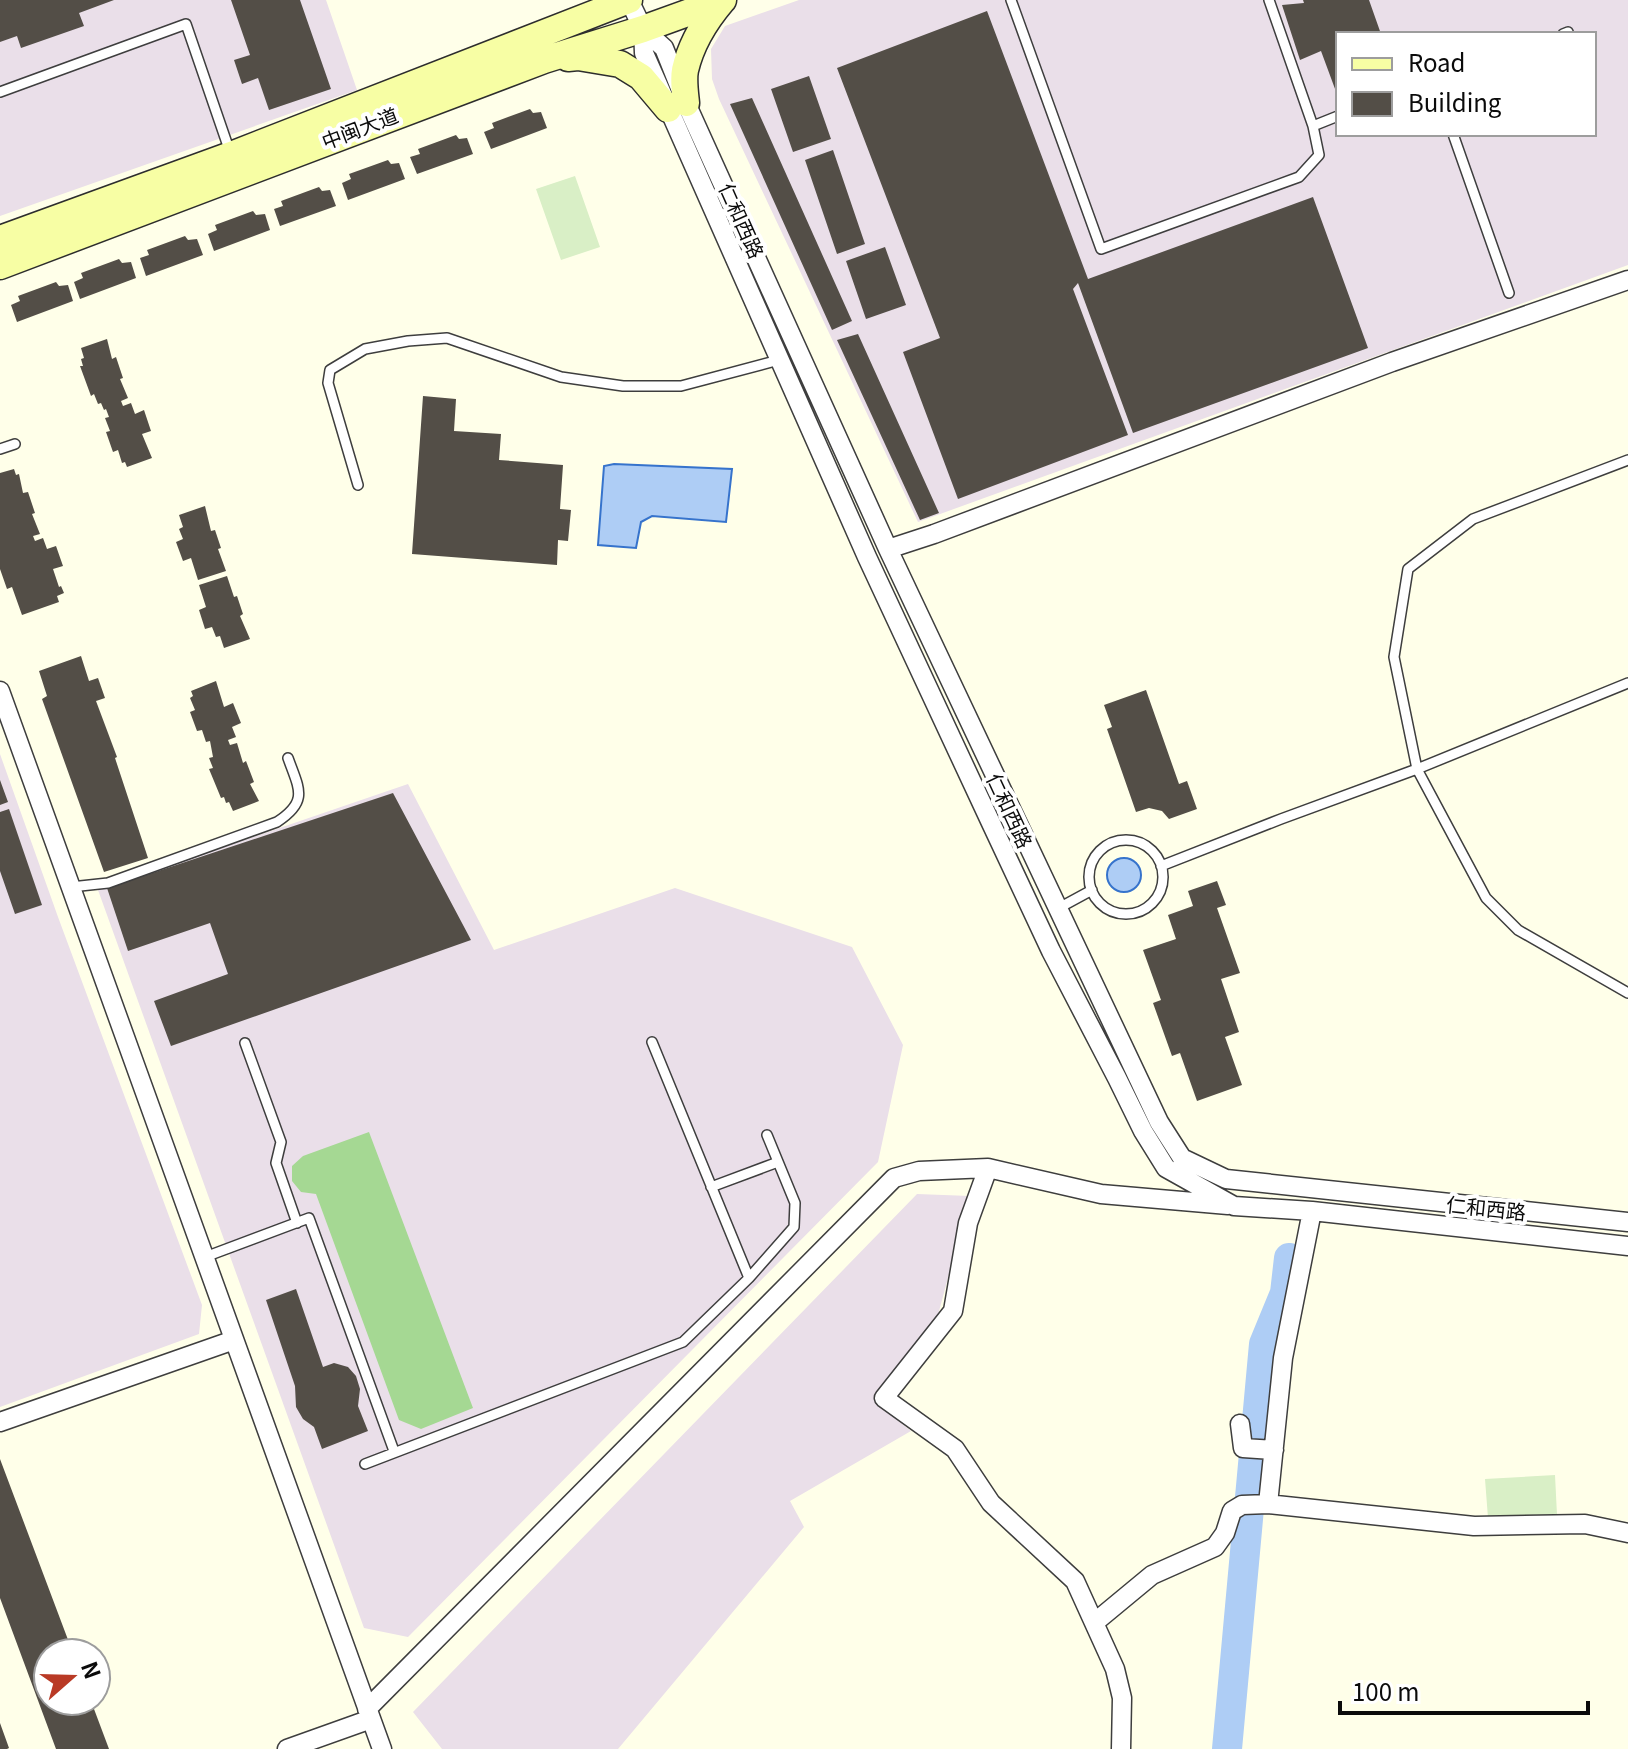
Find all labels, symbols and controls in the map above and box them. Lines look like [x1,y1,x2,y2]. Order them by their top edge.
legend [1336,32,1596,136]
text: Road [1408,44,1465,79]
text: Building [1408,84,1502,119]
street label: 中闽大道 [317,100,402,155]
street label: 仁和西路 [713,178,772,263]
street label: 仁和西路 [980,768,1040,853]
street label: 仁和西路 [1445,1189,1527,1226]
north arrow [32,1637,112,1717]
text: N [75,1656,111,1683]
scale bar [1340,1665,1588,1715]
text: 100 m [1352,1673,1420,1708]

